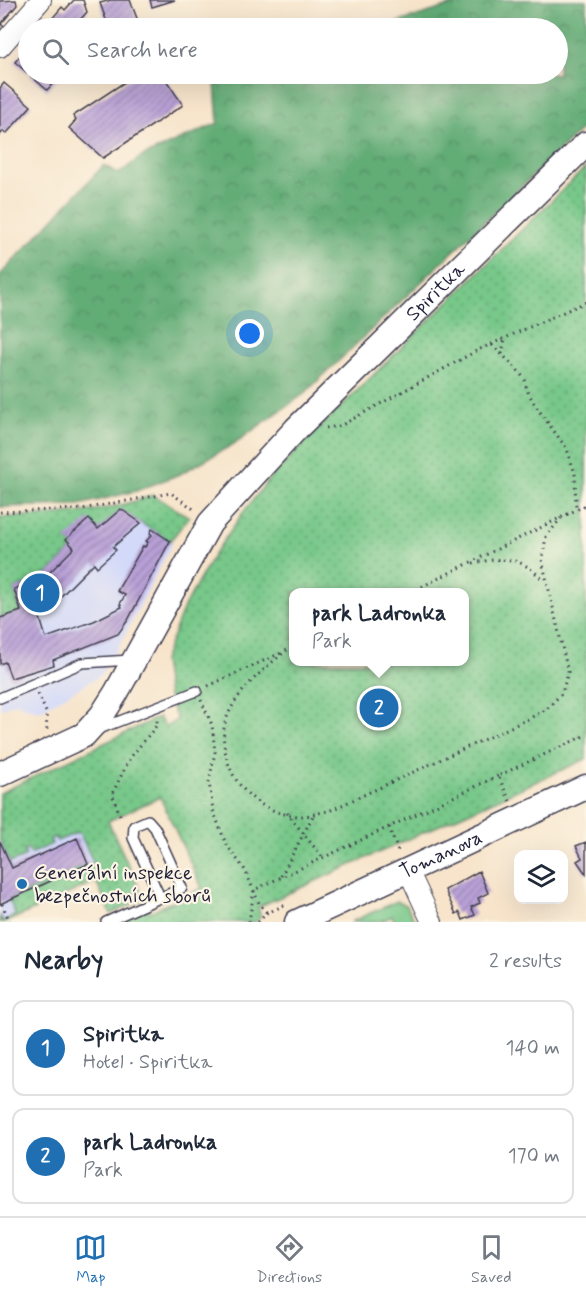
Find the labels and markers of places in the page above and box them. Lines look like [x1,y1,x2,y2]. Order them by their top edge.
pin: 1 [20,570,60,616]
pin: 2 [360,686,398,730]
place label: Generální inspekce bezpečnostních sborů [34,860,210,910]
marker: Generální inspekce bezpečnostních sborů [15,877,29,891]

